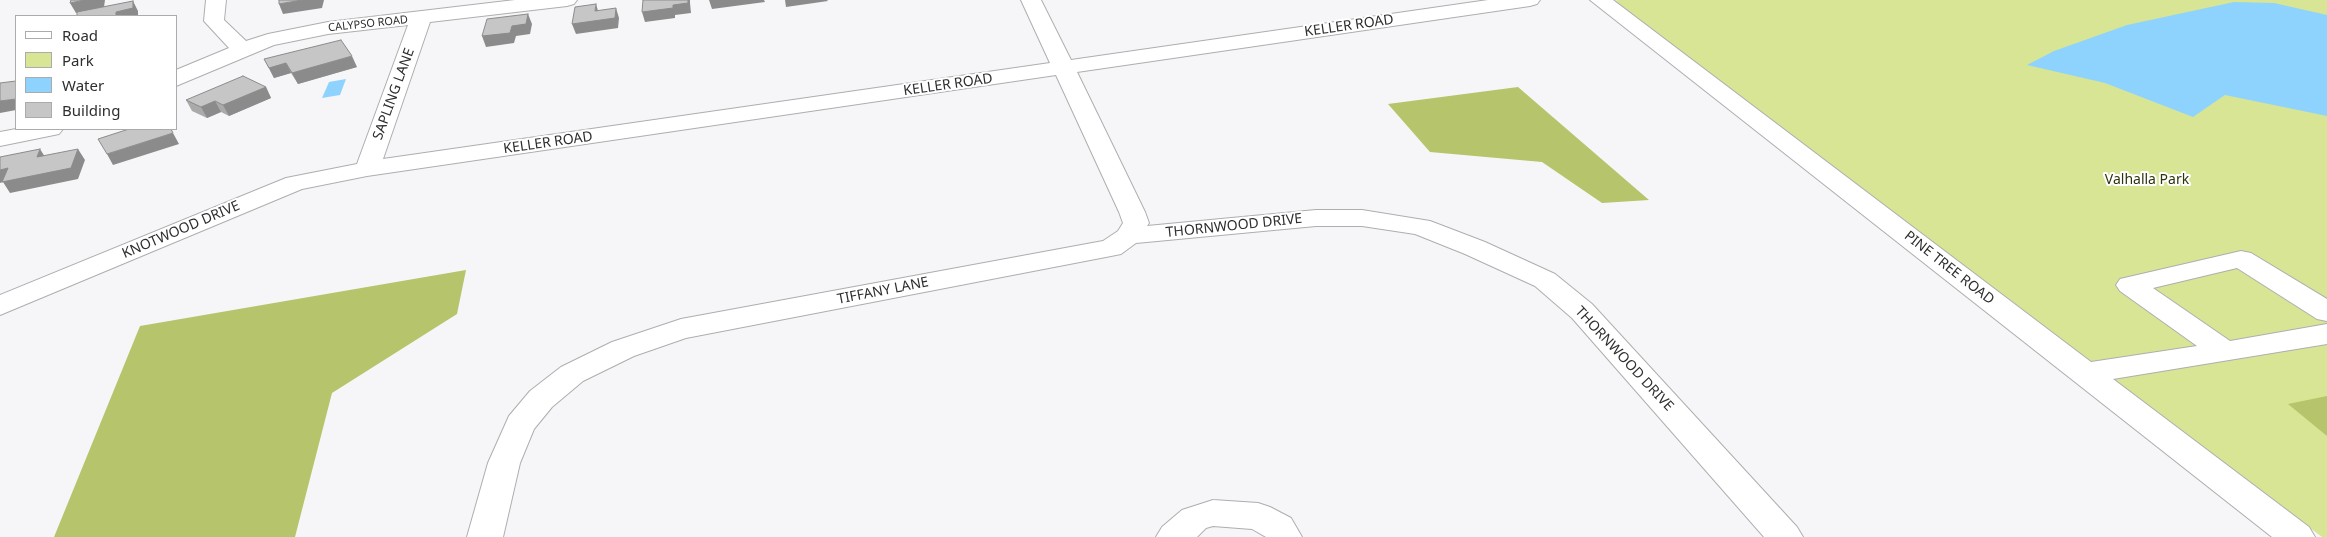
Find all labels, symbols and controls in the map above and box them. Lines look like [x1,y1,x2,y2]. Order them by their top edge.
street label: KELLER ROAD [1303,11,1395,41]
street label: CALYPSO ROAD [328,13,408,35]
legend [15,15,178,130]
text: Road [62,25,98,45]
street label: SAPLING LANE [370,46,418,142]
text: Park [62,50,94,70]
street label: KELLER ROAD [902,70,994,100]
text: Water [62,75,104,95]
text: Building [62,100,120,120]
street label: KELLER ROAD [502,128,594,158]
park label: Valhalla Park [2105,172,2189,188]
street label: KNOTWOOD DRIVE [120,198,242,262]
street label: THORNWOOD DRIVE [1165,210,1303,242]
street label: PINE TREE ROAD [1901,228,1997,308]
street label: TIFFANY LANE [836,274,930,308]
street label: THORNWOOD DRIVE [1571,303,1677,415]

